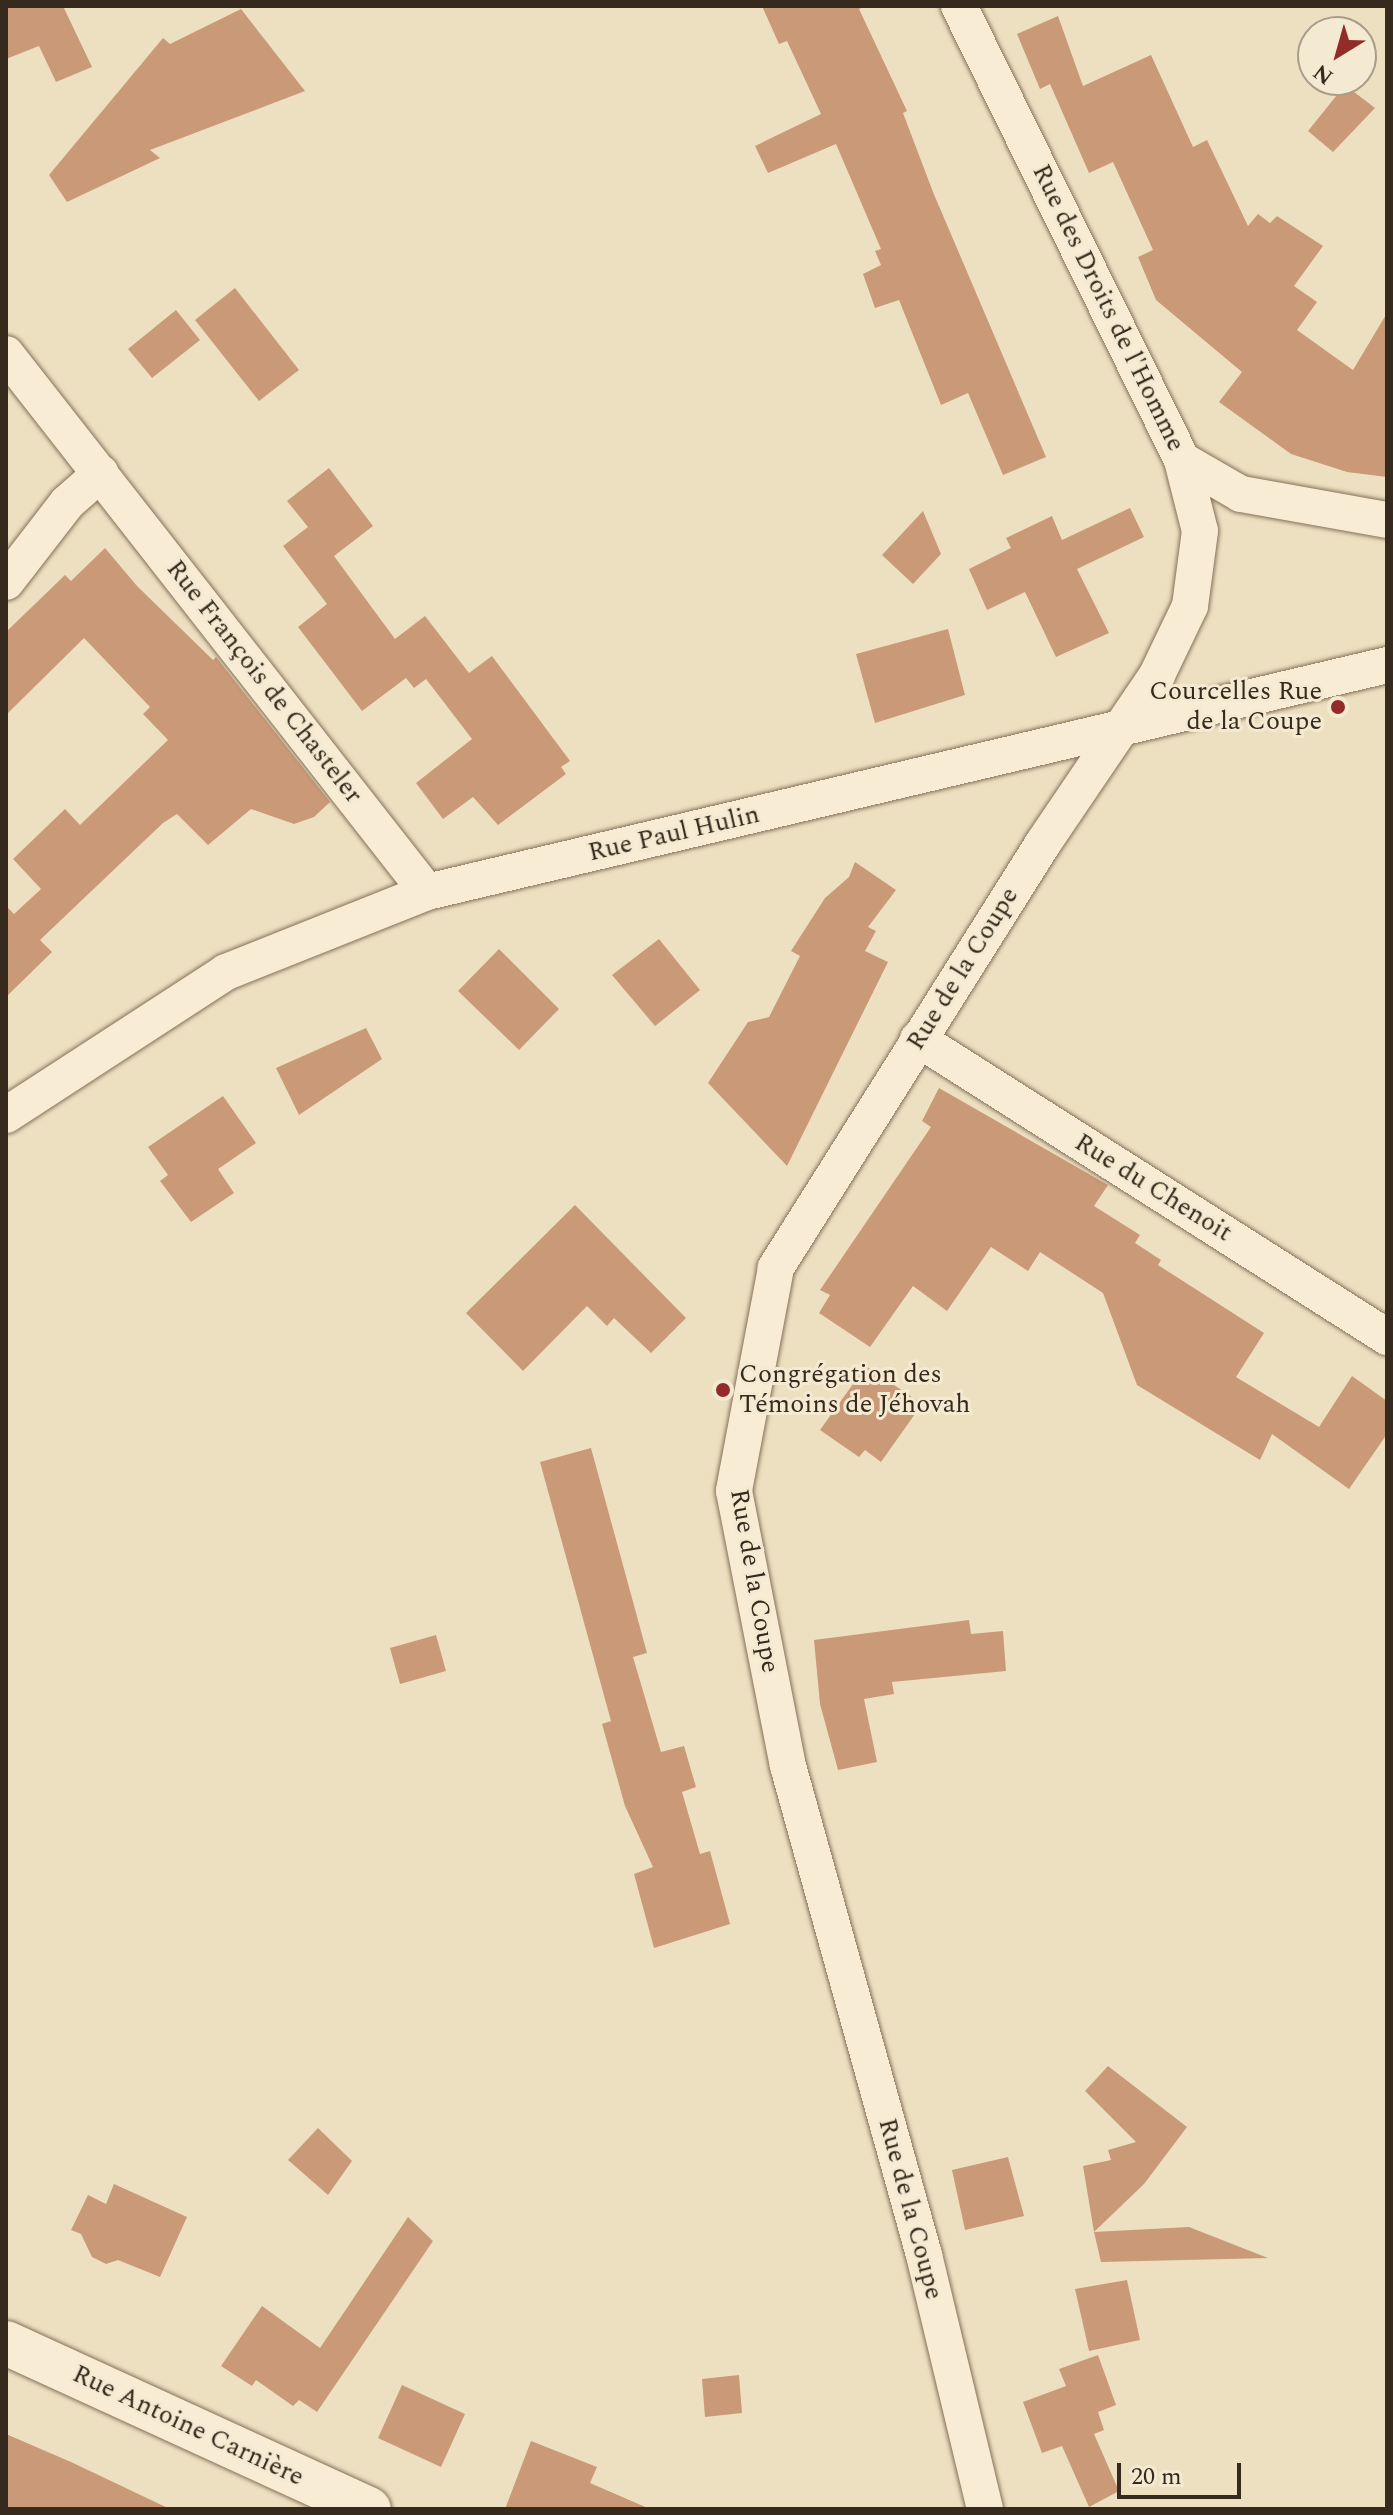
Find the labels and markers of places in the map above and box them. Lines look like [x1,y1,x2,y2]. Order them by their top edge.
place label: Courcelles Rue de la Coupe [1149,676,1322,738]
marker: Courcelles Rue de la Coupe [1329,698,1347,716]
place label: Congrégation des Témoins de Jéhovah [739,1359,970,1420]
marker: Congrégation des Témoins de Jéhovah [714,1381,732,1399]

